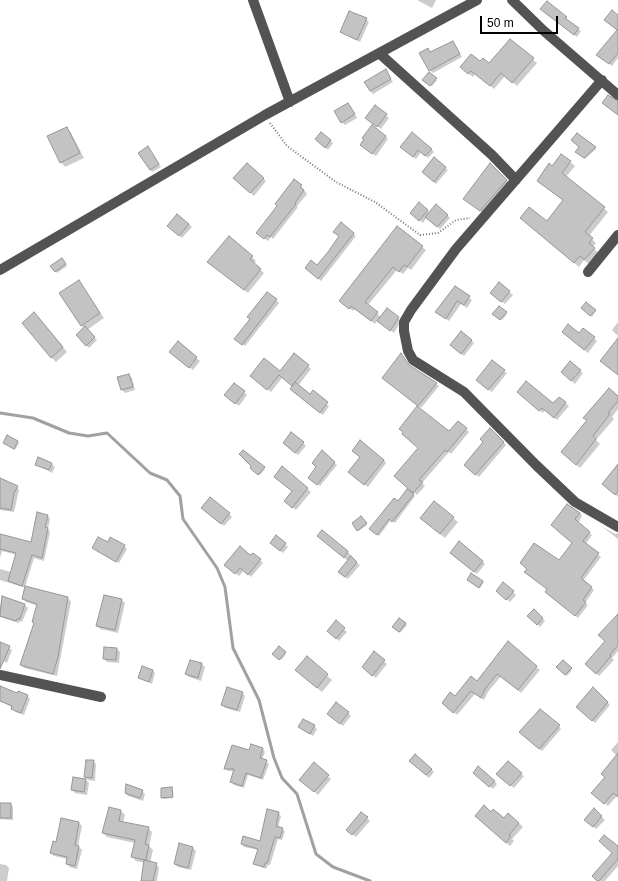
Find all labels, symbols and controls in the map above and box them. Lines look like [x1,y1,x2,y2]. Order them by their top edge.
scale bar [482,8,560,34]
text: 50 m [487,16,514,30]

